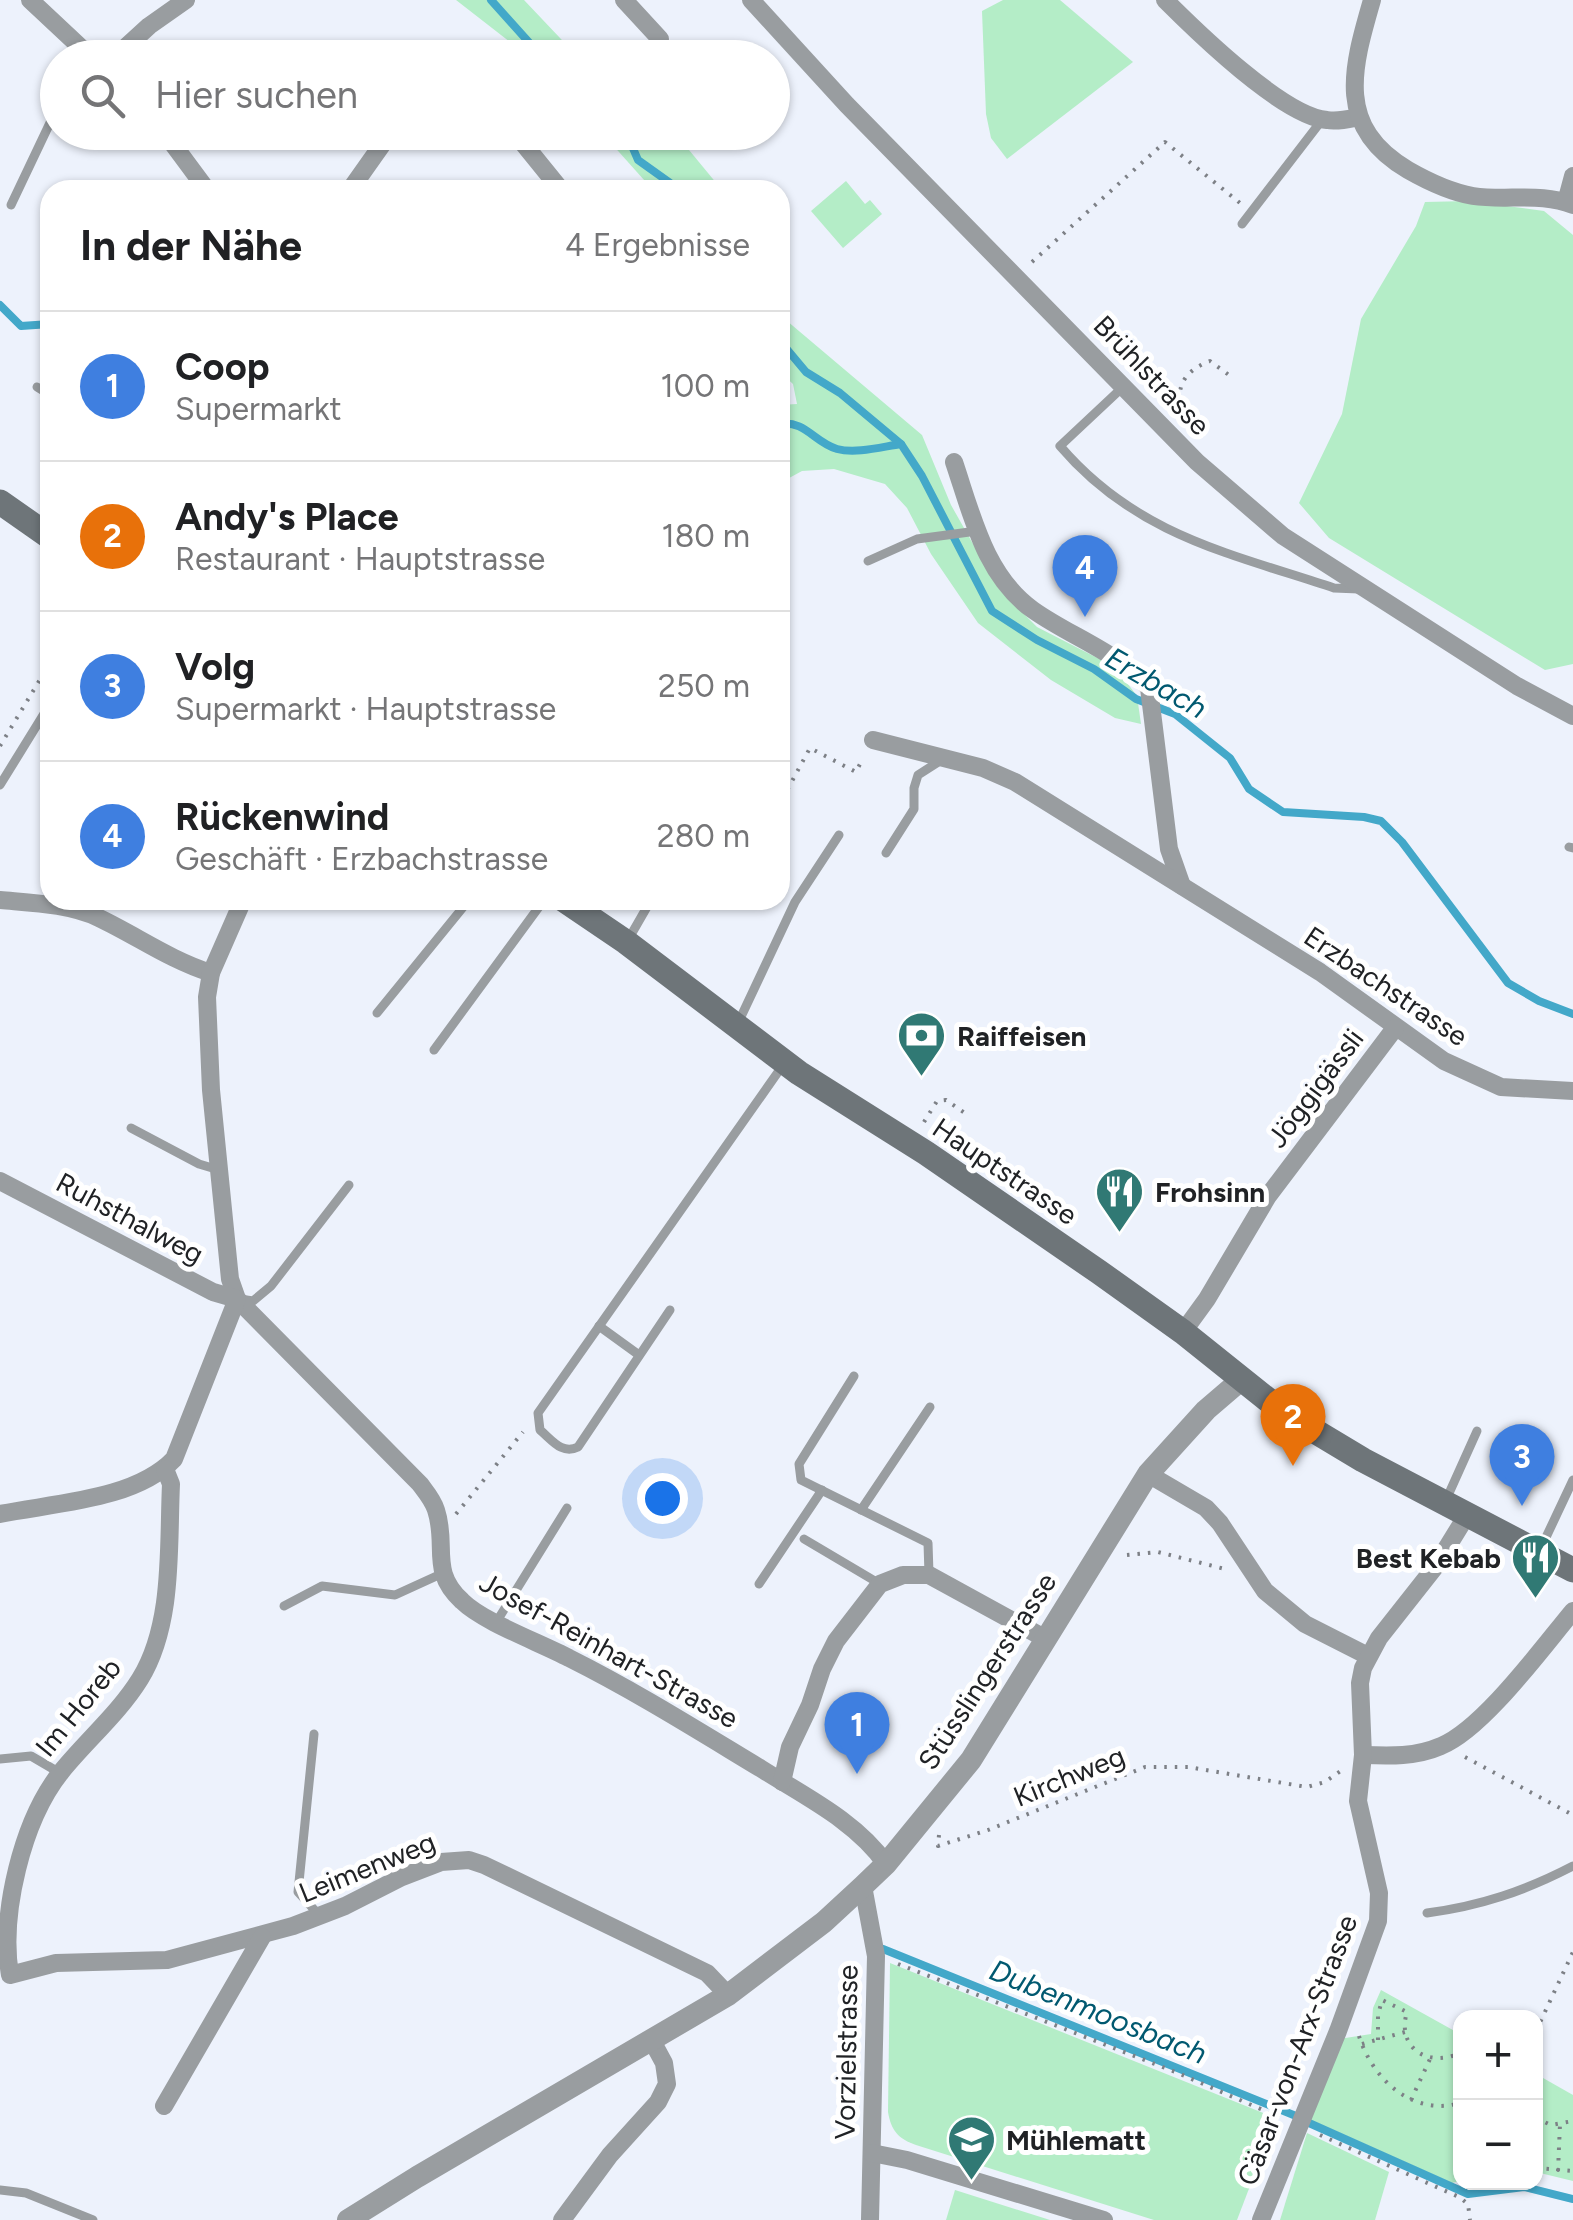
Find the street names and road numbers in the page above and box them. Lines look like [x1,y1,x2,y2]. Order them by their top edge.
street label: Brühlstrasse [1087,308,1217,442]
street label: Erzbachstrasse [1298,919,1474,1053]
street label: Jöggigässli [1259,1022,1371,1154]
street label: Hauptstrasse [926,1110,1084,1232]
street label: Ruhsthalweg [51,1165,209,1271]
street label: Josef-Reinhart-Strasse [474,1565,744,1735]
street label: Stüsslingerstrasse [911,1566,1063,1776]
street label: Im Horeb [28,1651,128,1763]
street label: Kirchweg [1008,1738,1130,1814]
street label: Leimenweg [294,1824,440,1910]
street label: Cäsar-von-Arx-Strasse [1230,1910,1364,2190]
street label: Vorzielstrasse [827,1964,865,2140]

